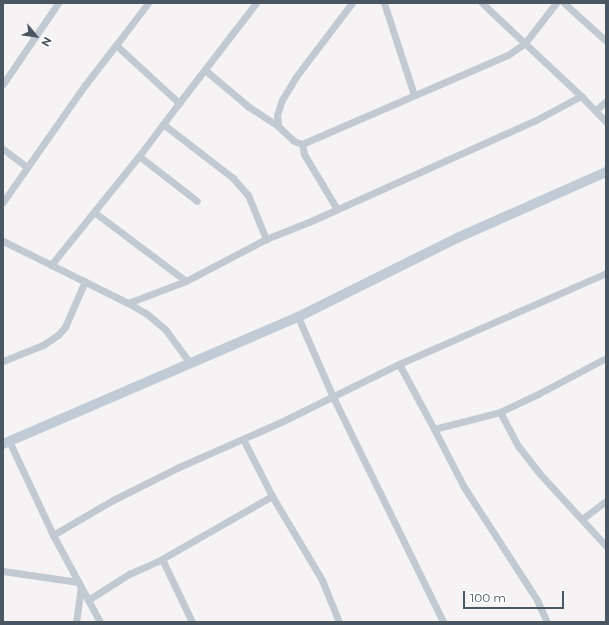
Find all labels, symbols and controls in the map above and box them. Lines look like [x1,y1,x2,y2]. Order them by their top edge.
north arrow [16,16,56,56]
text: N [38,35,55,49]
scale bar [465,583,566,609]
text: 100 m [470,590,506,605]

